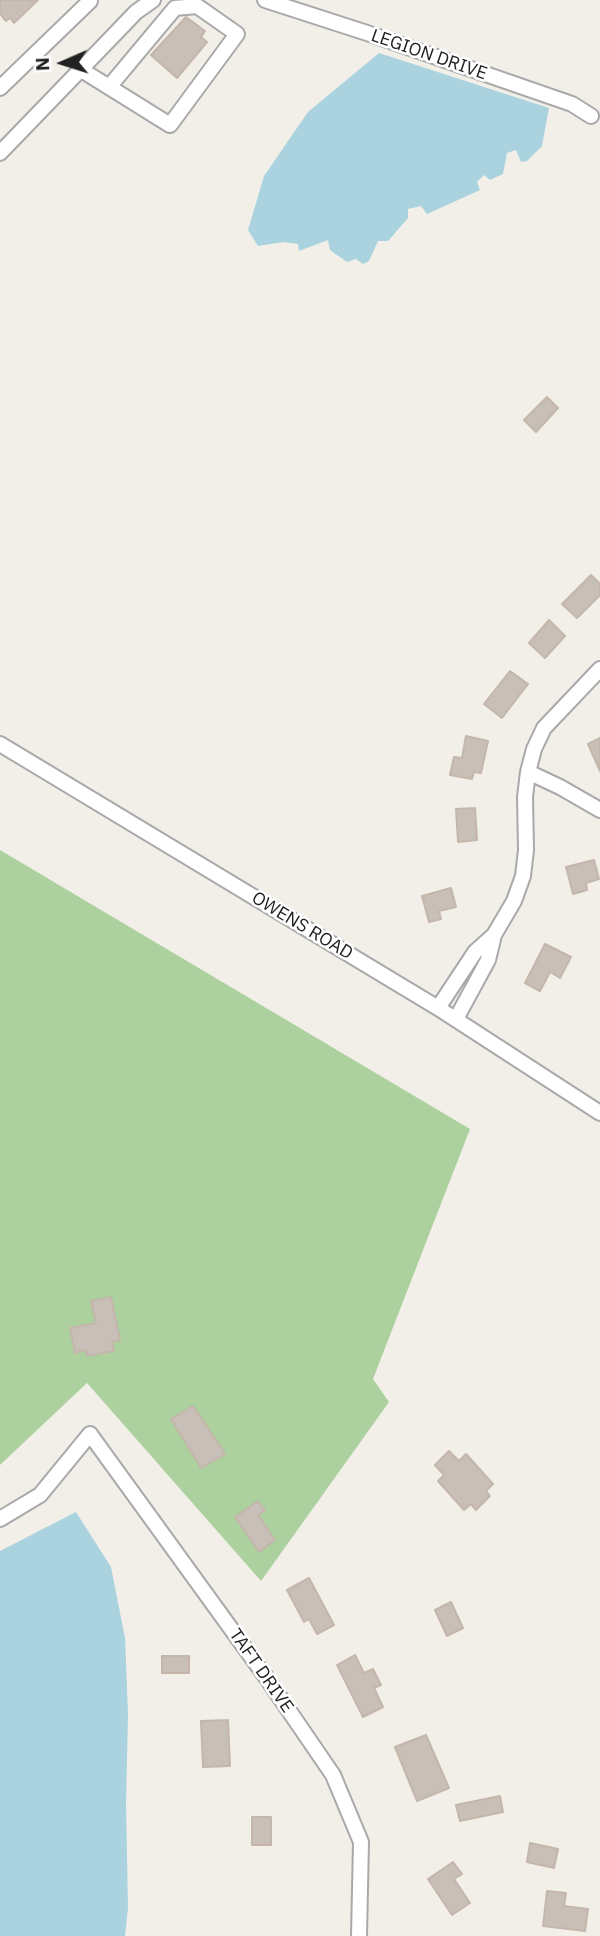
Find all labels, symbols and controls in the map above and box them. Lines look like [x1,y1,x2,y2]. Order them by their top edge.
street label: LEGION DRIVE [368,25,490,85]
north arrow [28,28,98,98]
text: N [30,57,54,72]
street label: OWENS ROAD [248,887,356,965]
street label: TAFT DRIVE [224,1625,298,1717]

